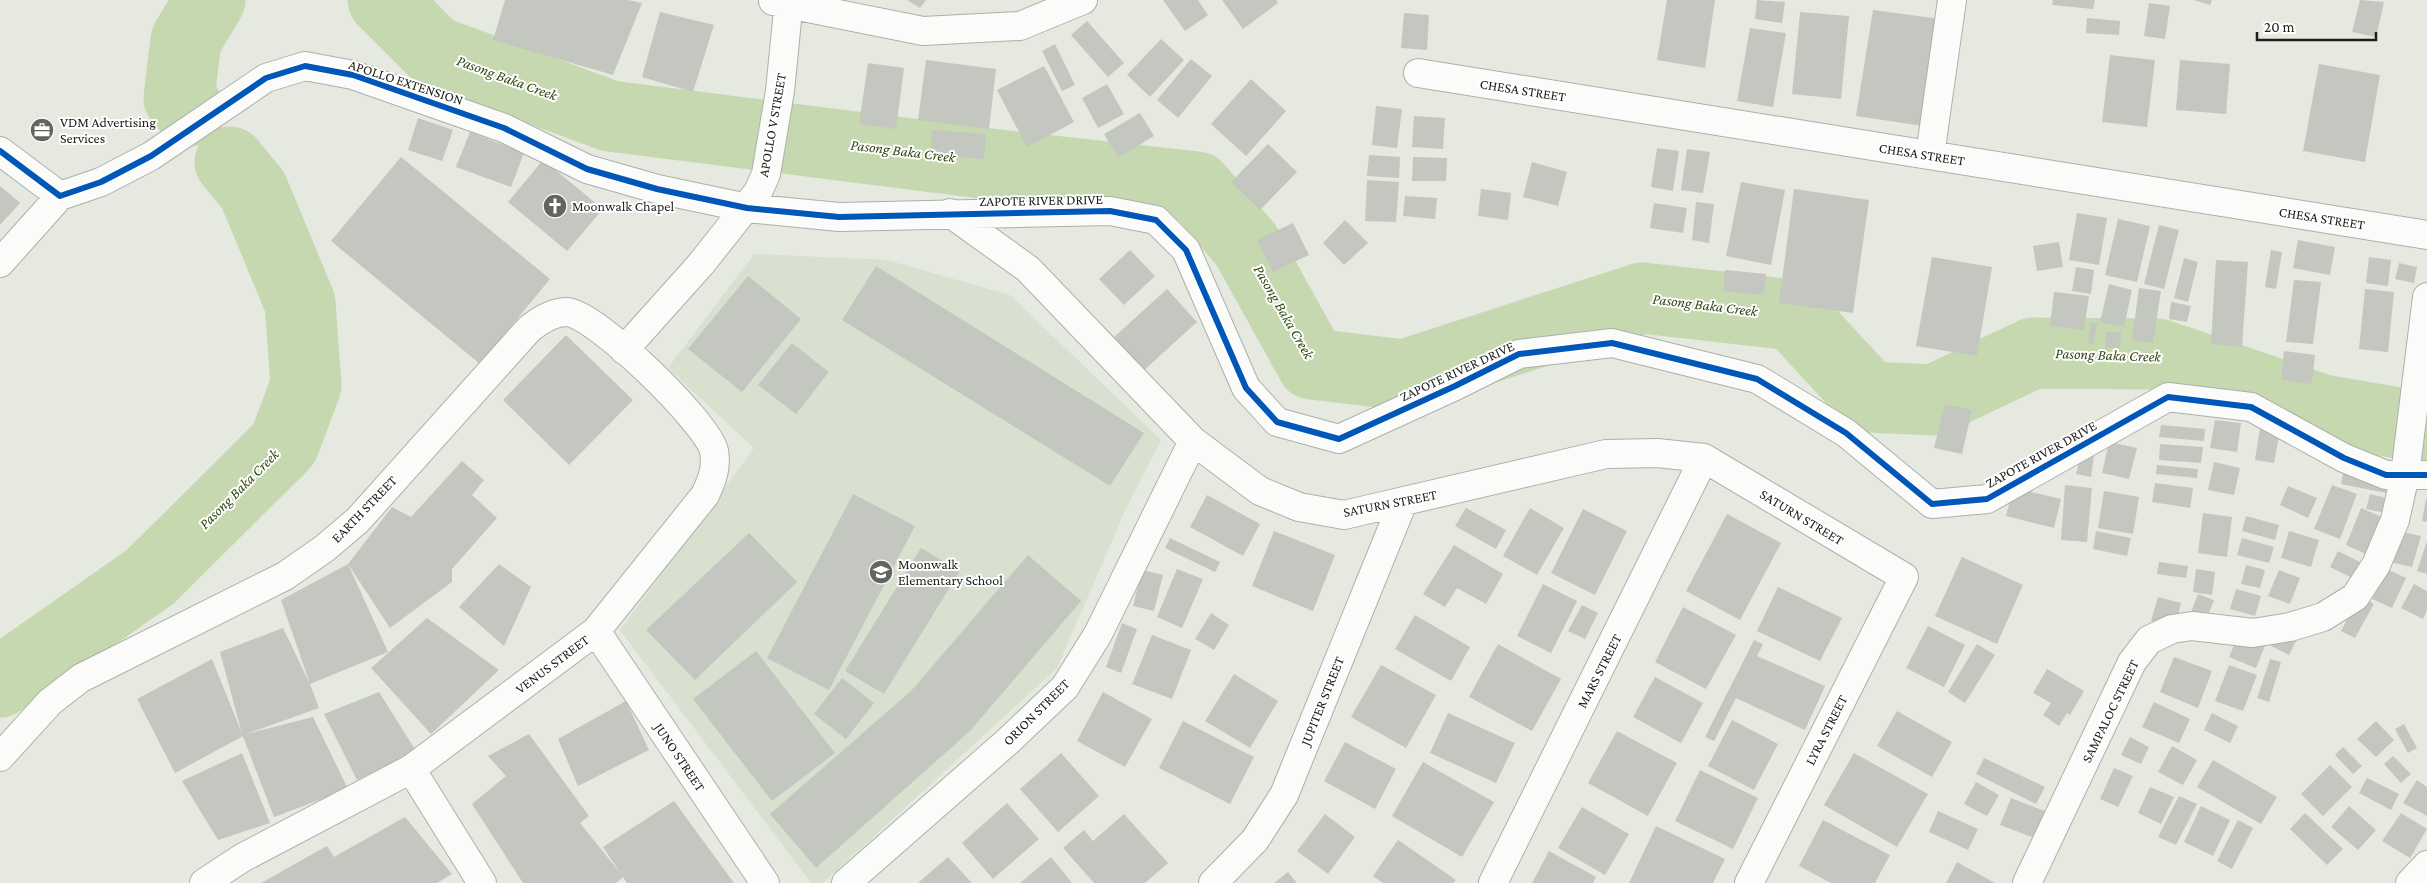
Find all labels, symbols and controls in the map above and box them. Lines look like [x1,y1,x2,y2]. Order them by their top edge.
scale bar [2257,10,2376,42]
text: 20 m [2264,19,2295,35]
water label: Pasong Baka Creek [454,52,561,105]
street label: APOLLO EXTENSION [347,56,465,108]
street label: APOLLO V STREET [755,71,789,178]
street label: CHESA STREET [1479,75,1568,105]
place label: VDM Advertising Services [60,114,156,146]
office icon: VDM Advertising Services [29,117,55,143]
water label: Pasong Baka Creek [849,137,958,167]
street label: CHESA STREET [1878,139,1967,169]
street label: ZAPOTE RIVER DRIVE [979,191,1104,209]
church icon: Moonwalk Chapel [542,193,568,219]
place label: Moonwalk Chapel [572,198,674,214]
street label: CHESA STREET [2278,203,2367,233]
water label: Pasong Baka Creek [1250,262,1318,364]
water label: Pasong Baka Creek [1651,291,1760,321]
street label: ZAPOTE RIVER DRIVE [1397,337,1517,405]
water label: Pasong Baka Creek [2055,345,2163,366]
street label: ZAPOTE RIVER DRIVE [1983,417,2100,491]
water label: Pasong Baka Creek [196,445,284,533]
street label: EARTH STREET [328,472,400,546]
street label: SATURN STREET [1342,486,1439,520]
street label: SATURN STREET [1757,486,1847,549]
place label: Moonwalk Elementary School [898,556,1003,588]
school or university icon: Moonwalk Elementary School [868,559,894,585]
street label: VENUS STREET [512,631,592,697]
street label: MARS STREET [1573,631,1625,711]
street label: JUPITER STREET [1296,654,1347,750]
street label: SAMPALOC STREET [2078,657,2142,765]
street label: ORION STREET [999,675,1073,749]
street label: LYRA STREET [1802,692,1851,768]
street label: JUNO STREET [650,718,709,795]

